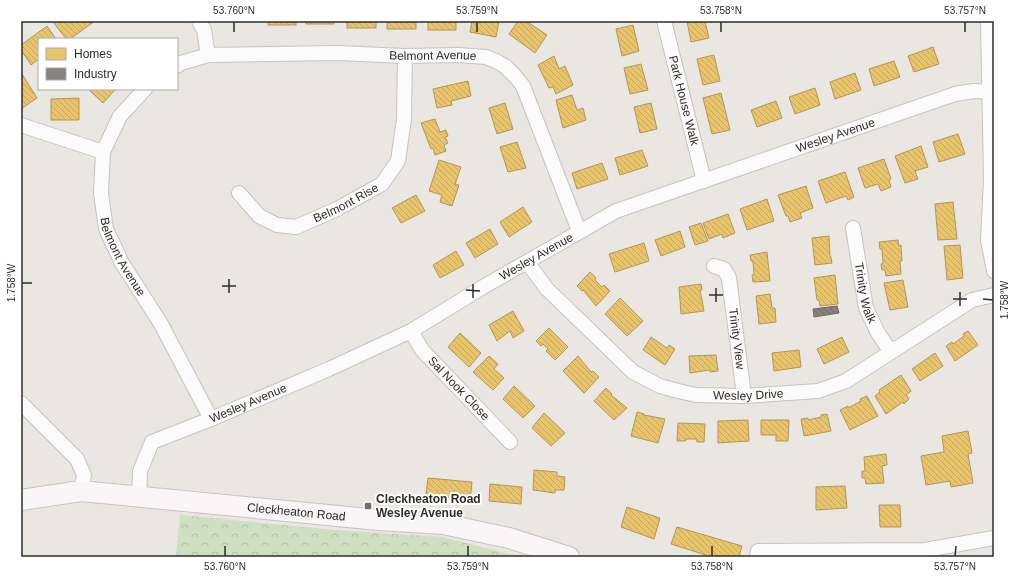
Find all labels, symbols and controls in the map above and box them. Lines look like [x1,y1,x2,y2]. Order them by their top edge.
text: 53.760°N [213,5,255,16]
text: 53.759°N [456,5,498,16]
text: 53.758°N [700,5,742,16]
text: 53.757°N [944,5,986,16]
legend [38,38,178,90]
text: Homes [74,47,112,61]
street label: Belmont Avenue [389,48,477,63]
street label: Park House Walk [666,54,702,148]
text: Industry [74,67,117,81]
street label: Wesley Avenue [794,115,877,155]
street label: Belmont Rise [311,180,381,226]
street label: Belmont Avenue [97,216,149,299]
street label: Wesley Avenue [497,230,576,283]
street label: Trinity Walk [852,261,880,326]
text: 1.758°W [6,263,17,302]
text: 1.758°W [999,280,1010,319]
street label: Trinity View [726,307,748,370]
street label: Sal Nook Close [425,354,493,423]
street label: Wesley Avenue [207,381,289,426]
street label: Wesley Drive [713,386,784,403]
place label: Cleckheaton Road Wesley Avenue [376,492,481,520]
street label: Cleckheaton Road [246,500,346,524]
marker: Cleckheaton Road Wesley Avenue [363,501,373,511]
text: 53.760°N [204,561,246,572]
text: 53.759°N [447,561,489,572]
text: 53.758°N [691,561,733,572]
text: 53.757°N [934,561,976,572]

